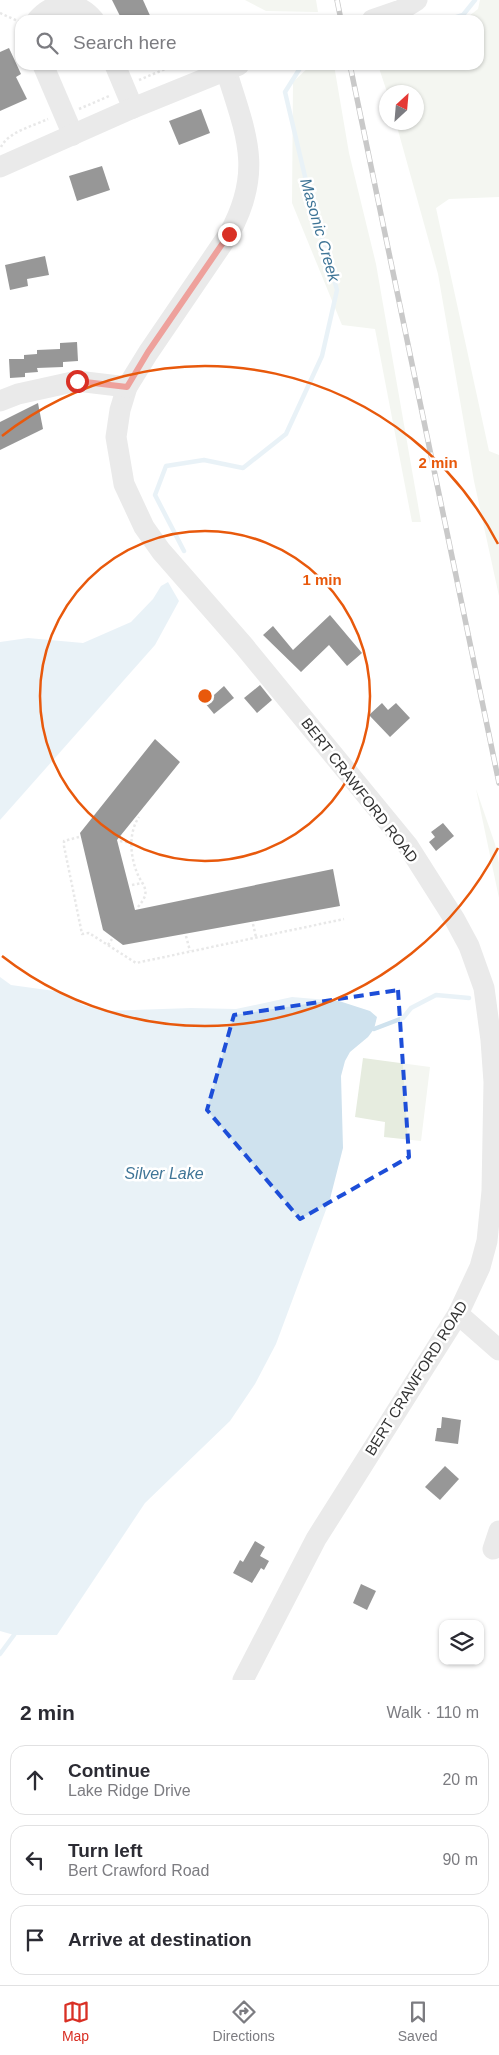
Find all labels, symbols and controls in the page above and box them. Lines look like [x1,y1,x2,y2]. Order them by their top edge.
search box [15,15,484,70]
icon: search [33,29,61,57]
text: Search here [73,32,177,53]
north arrow [379,85,424,130]
water label: Masonic Creek [297,176,343,285]
route end [218,223,241,246]
route start [66,370,89,393]
text: 2 min [418,454,458,471]
text: 1 min [302,571,342,588]
centre of rings [196,687,214,705]
street label: BERT CRAWFORD ROAD [298,714,422,866]
water label: Silver Lake [124,1165,204,1182]
street label: BERT CRAWFORD ROAD [361,1297,471,1458]
map controls [439,1620,484,1665]
button: layers [439,1620,484,1665]
text: 2 min [20,1701,75,1724]
text: Walk · 110 m [387,1704,479,1721]
text: Continue [68,1760,150,1781]
icon: ahead [21,1766,49,1794]
text: 20 m [442,1771,478,1788]
text: Lake Ridge Drive [68,1782,191,1799]
text: Turn left [68,1840,143,1861]
icon: left [21,1846,49,1874]
text: 90 m [442,1851,478,1868]
text: Bert Crawford Road [68,1862,209,1879]
icon: arrive [21,1926,49,1954]
text: Arrive at destination [68,1929,252,1950]
tab: Map [62,1998,90,2044]
tab: Directions [213,1998,275,2044]
tab: Saved [398,1998,437,2044]

